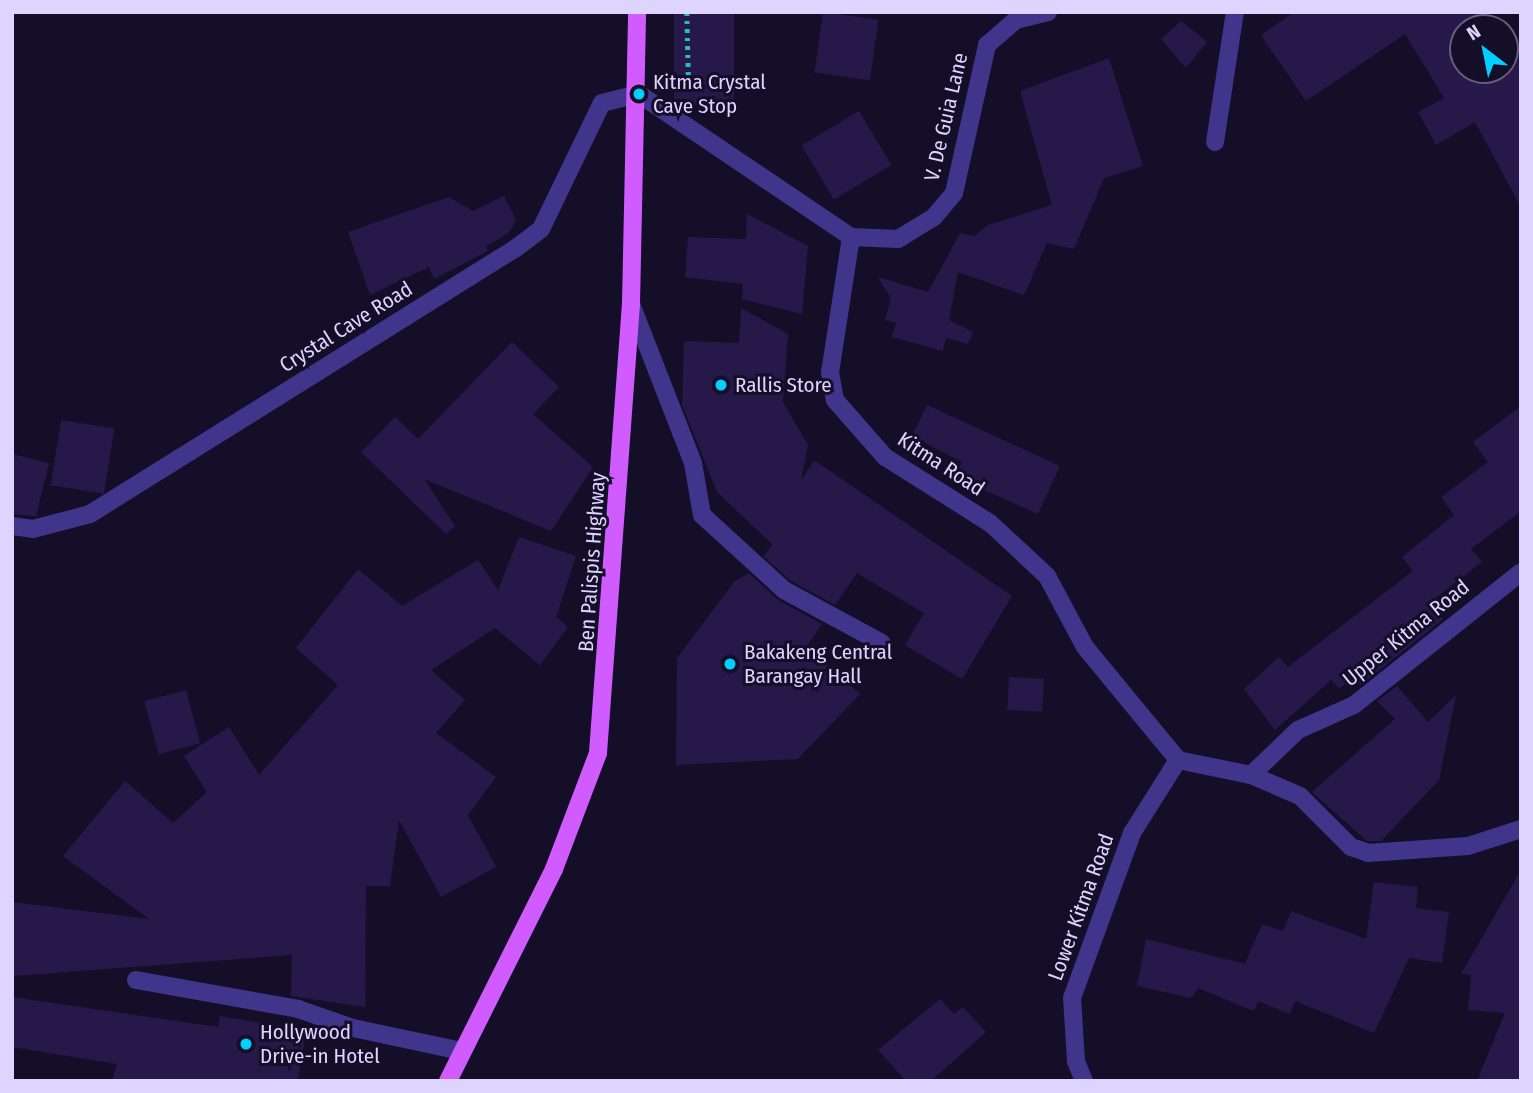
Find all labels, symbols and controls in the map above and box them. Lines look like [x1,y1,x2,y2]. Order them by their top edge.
north arrow [1449,14,1519,84]
text: N [1463,20,1485,45]
street label: V. De Guia Lane [919,50,973,184]
place label: Kitma Crystal Cave Stop [653,69,766,119]
marker: Kitma Crystal Cave Stop [631,86,647,102]
street label: Crystal Cave Road [275,276,417,378]
place label: Rallis Store [735,372,832,398]
marker: Rallis Store [713,377,729,393]
street label: Kitma Road [893,427,989,501]
street label: Ben Palispis Highway [573,471,611,653]
street label: Upper Kitma Road [1338,574,1474,692]
place label: Bakakeng Central Barangay Hall [744,639,892,689]
marker: Bakakeng Central Barangay Hall [722,656,738,672]
street label: Lower Kitma Road [1043,830,1119,984]
place label: Hollywood Drive-in Hotel [260,1019,380,1069]
marker: Hollywood Drive-in Hotel [238,1036,254,1052]

